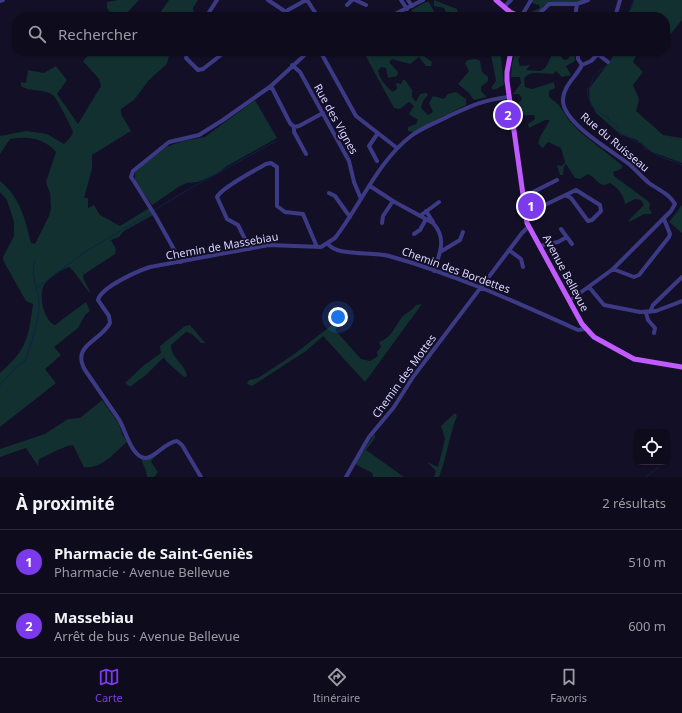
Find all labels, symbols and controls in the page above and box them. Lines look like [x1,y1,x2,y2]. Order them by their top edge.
search box [12,12,670,56]
icon: search [26,23,48,45]
text: Rechercher [58,24,138,44]
street label: Rue des Vignes [311,81,362,157]
pin: 2 [495,100,521,130]
street label: Rue du Ruisseau [578,108,653,175]
pin: 1 [518,191,544,221]
street label: Chemin de Massebiau [164,228,279,263]
street label: Avenue Bellevue [540,232,593,314]
street label: Chemin des Bordettes [400,243,512,296]
your location [328,307,348,327]
street label: Chemin des Mottes [368,331,439,421]
map controls [634,429,670,465]
button: locate [634,429,670,465]
text: À proximité [16,492,115,515]
text: 2 résultats [602,494,666,512]
text: Pharmacie de Saint-Geniès [54,543,253,563]
text: 1 [25,553,33,571]
text: 510 m [628,553,666,571]
text: Pharmacie · Avenue Bellevue [54,563,230,581]
text: Massebiau [54,607,134,627]
text: 2 [25,617,33,635]
text: 600 m [628,617,666,635]
text: Arrêt de bus · Avenue Bellevue [54,627,240,645]
tab: Carte [95,666,123,705]
tab: Itinéraire [313,666,360,705]
tab: Favoris [550,666,587,705]

